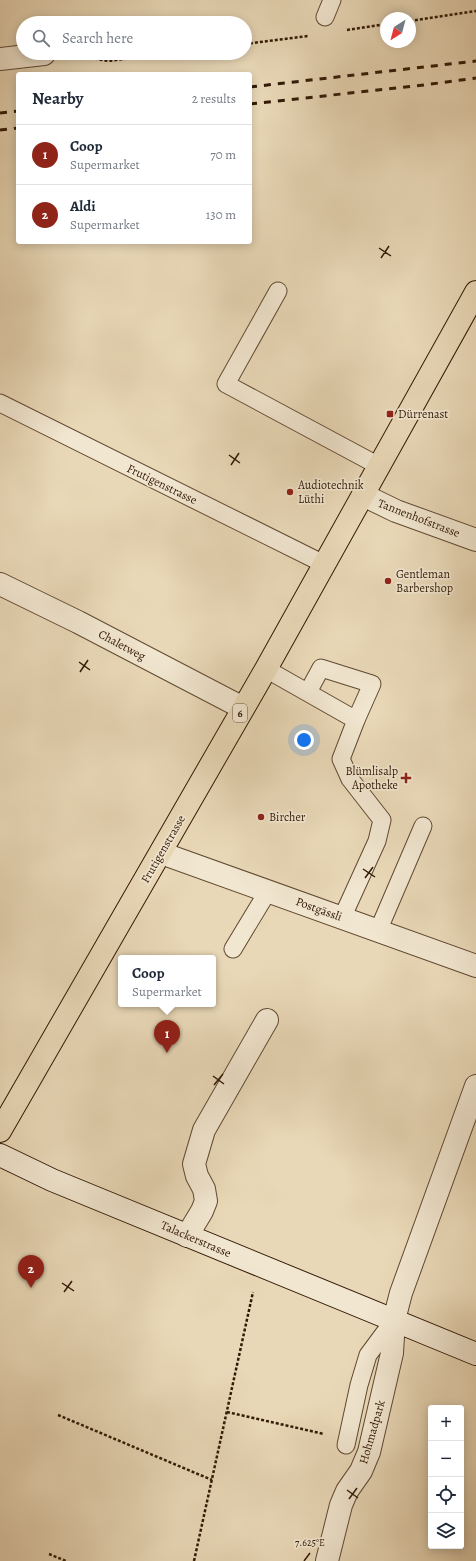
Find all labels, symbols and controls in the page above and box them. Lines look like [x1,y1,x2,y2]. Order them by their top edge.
north arrow [380,12,416,48]
search box [16,16,252,60]
icon: search [30,27,52,49]
text: Search here [62,28,133,48]
text: Nearby [32,87,83,110]
text: 2 results [192,90,236,107]
text: Coop [70,136,103,156]
text: 1 [43,146,47,163]
text: 70 m [210,146,236,163]
text: Supermarket [70,156,140,173]
text: Aldi [70,196,96,216]
text: 2 [42,206,48,223]
text: 130 m [206,206,236,223]
text: Supermarket [70,216,140,233]
place label: Dürrenast [398,406,448,422]
marker: Dürrenast [385,409,395,419]
street label: Frutigenstrasse [124,460,200,508]
place label: Audiotechnik Lüthi [297,477,364,507]
marker: Audiotechnik Lüthi [285,487,295,497]
street label: Tannenhofstrasse [376,495,462,541]
place label: Gentleman Barbershop [396,566,453,596]
marker: Gentleman Barbershop [383,576,393,586]
street label: Chaletweg [96,626,148,664]
road number: 6 [233,704,247,722]
your location [294,730,314,750]
place label: Blümlisalp Apotheke [345,763,398,793]
marker: Blümlisalp Apotheke [401,773,411,783]
place label: Bircher [269,809,306,825]
street label: Frutigenstrasse [137,812,189,886]
marker: Bircher [256,812,266,822]
street label: Postgässli [294,893,344,925]
popup [118,955,216,1007]
text: Coop [132,963,165,983]
text: Supermarket [132,983,202,1000]
pin: 1 [154,1020,180,1053]
street label: Talackerstrasse [158,1217,234,1261]
pin: 2 [18,1255,44,1288]
street label: Hohmadpark [355,1398,389,1466]
map controls [428,1405,464,1549]
button: + [428,1405,464,1441]
button: − [428,1441,464,1477]
button: locate [428,1477,464,1513]
button: layers [428,1513,464,1549]
text: 7.625°E [295,1536,325,1549]

